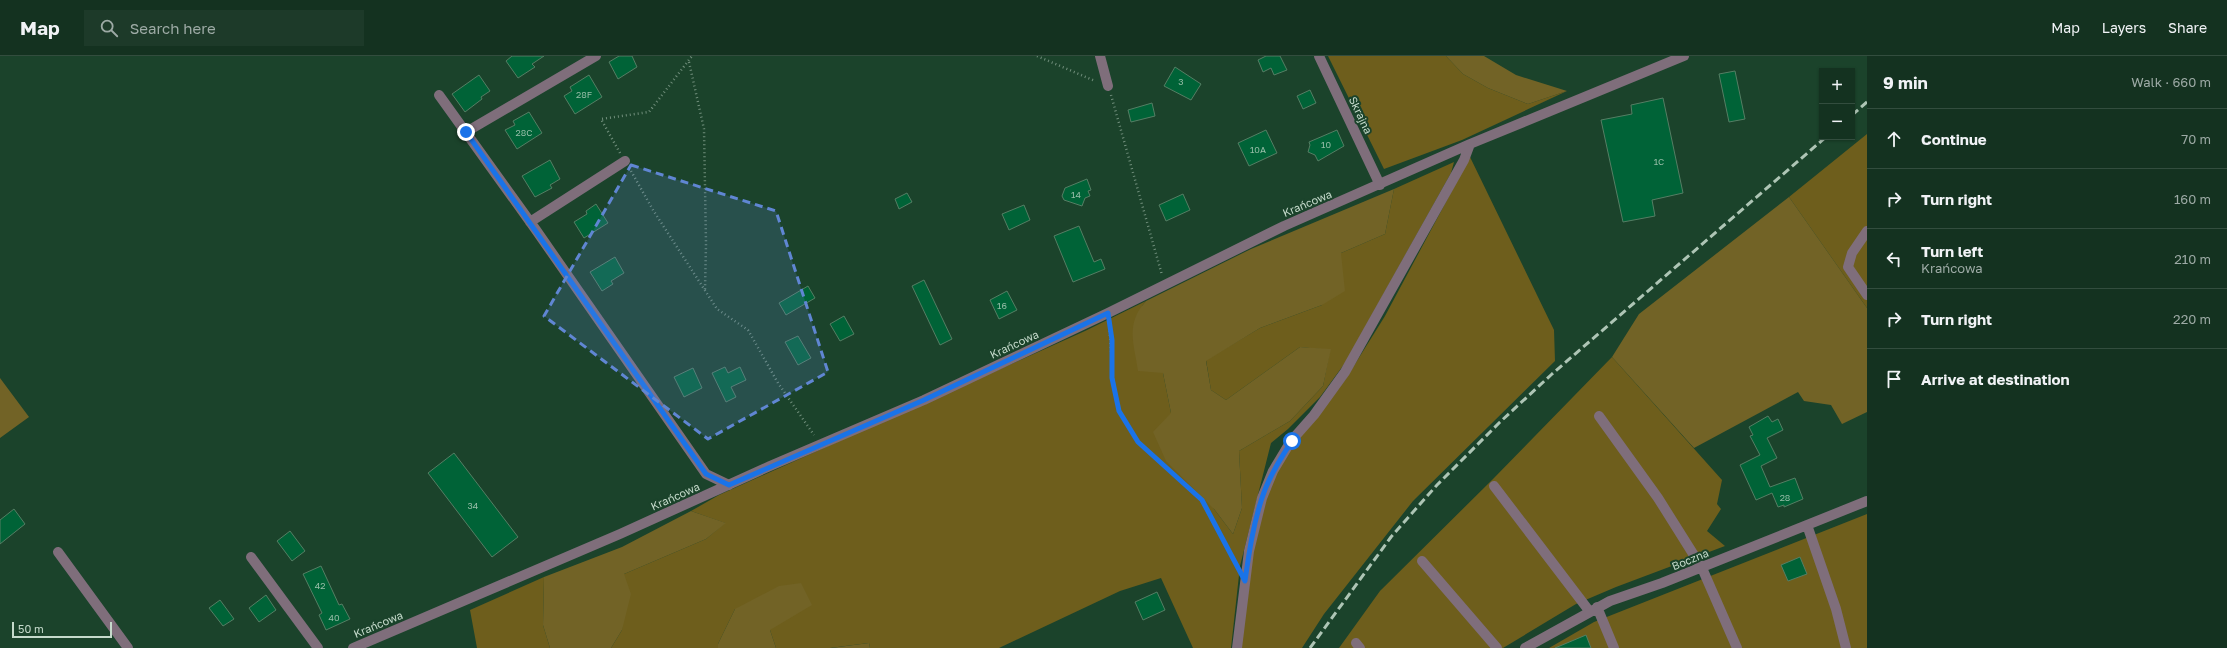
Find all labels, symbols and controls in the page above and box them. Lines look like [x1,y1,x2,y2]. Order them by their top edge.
search box [84,10,364,46]
text: Map [20,16,60,39]
icon: search [98,17,120,39]
text: Search here [130,19,216,37]
text: Map [2051,19,2080,36]
text: Layers [2102,19,2146,36]
text: Share [2168,19,2207,36]
map controls [1819,68,1855,140]
button: + [1819,68,1855,104]
text: 9 min [1883,72,1928,93]
text: Walk · 660 m [2131,74,2211,90]
house number: 3 [1178,76,1184,87]
house number: 28F [576,89,592,100]
street label: Skrajna [1347,94,1375,136]
button: − [1819,104,1855,140]
route end [457,123,475,141]
house number: 28C [516,127,532,138]
icon: ahead [1883,128,1905,150]
text: Continue [1921,130,1987,148]
text: 70 m [2181,131,2211,147]
house number: 10 [1321,139,1331,150]
house number: 10A [1250,144,1266,155]
house number: 1C [1654,156,1664,167]
street label: Krańcowa [1280,187,1334,219]
icon: right [1883,188,1905,210]
house number: 14 [1071,189,1081,200]
text: Turn right [1921,190,1992,208]
text: 160 m [2174,191,2211,207]
text: Turn left [1921,242,1983,260]
icon: left [1883,248,1905,270]
text: 210 m [2174,251,2211,267]
text: Krańcowa [1921,260,1983,276]
house number: 16 [997,300,1007,311]
icon: right [1883,308,1905,330]
text: Turn right [1921,310,1992,328]
text: 220 m [2173,311,2211,327]
street label: Krańcowa [988,327,1040,361]
icon: arrive [1883,368,1905,390]
text: Arrive at destination [1921,370,2070,388]
route start [1283,432,1301,450]
street label: Krańcowa [649,479,701,513]
house number: 28 [1780,492,1790,503]
house number: 34 [468,500,479,511]
street label: Boczna [1670,546,1710,572]
house number: 42 [315,580,325,591]
street label: Krańcowa [351,608,405,640]
house number: 40 [328,612,340,623]
scale bar [12,620,112,639]
text: 50 m [18,622,44,635]

